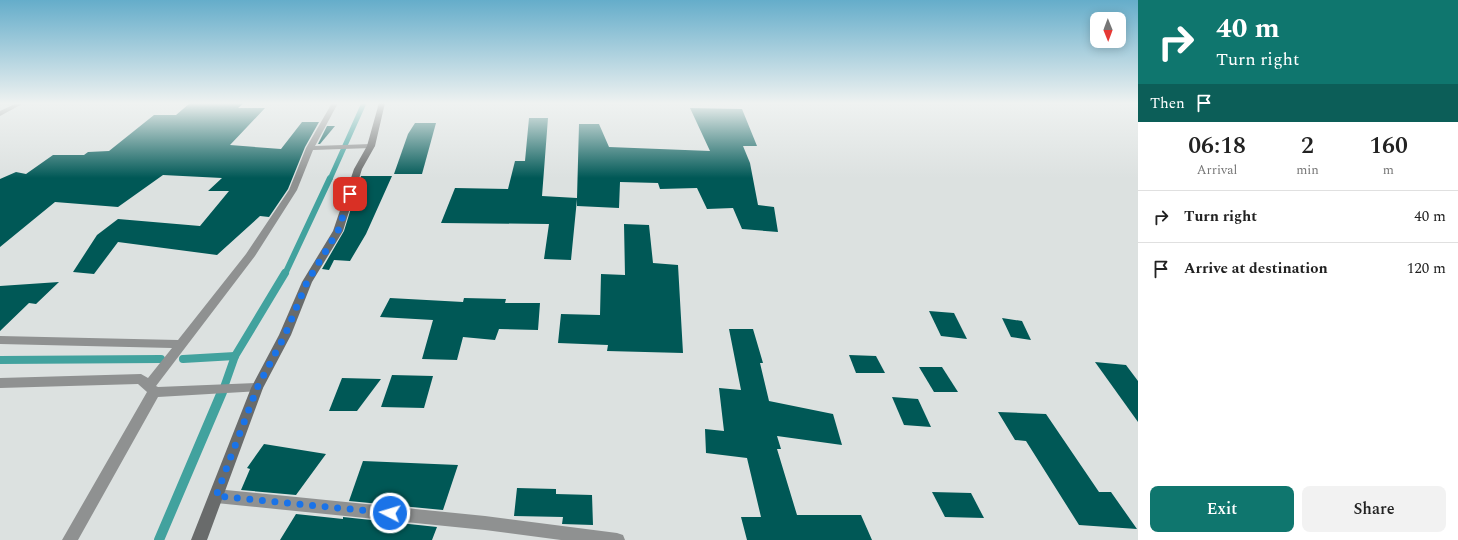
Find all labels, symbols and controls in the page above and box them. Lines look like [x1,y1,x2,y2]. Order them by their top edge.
text: 40 m [1216,7,1280,50]
north arrow [1090,12,1126,48]
map controls [1090,12,1126,48]
icon: right [1150,16,1202,68]
text: Turn right [1216,46,1299,73]
text: Then [1150,92,1185,115]
icon: arrive [1193,92,1215,114]
text: 06:18 [1188,128,1246,164]
text: 2 [1301,128,1314,164]
text: 160 [1369,128,1408,164]
text: Arrival [1197,160,1237,180]
text: min [1296,160,1319,180]
text: m [1383,160,1394,180]
pin [333,177,367,211]
icon: arrive [339,183,361,205]
text: Turn right [1184,205,1257,228]
text: 40 m [1414,205,1446,228]
icon: right [1150,206,1172,228]
text: Arrive at destination [1184,257,1328,280]
text: 120 m [1407,257,1446,280]
icon: arrive [1150,258,1172,280]
button: Exit [1150,486,1294,532]
button: Share [1302,486,1446,532]
position arrow [369,492,411,534]

